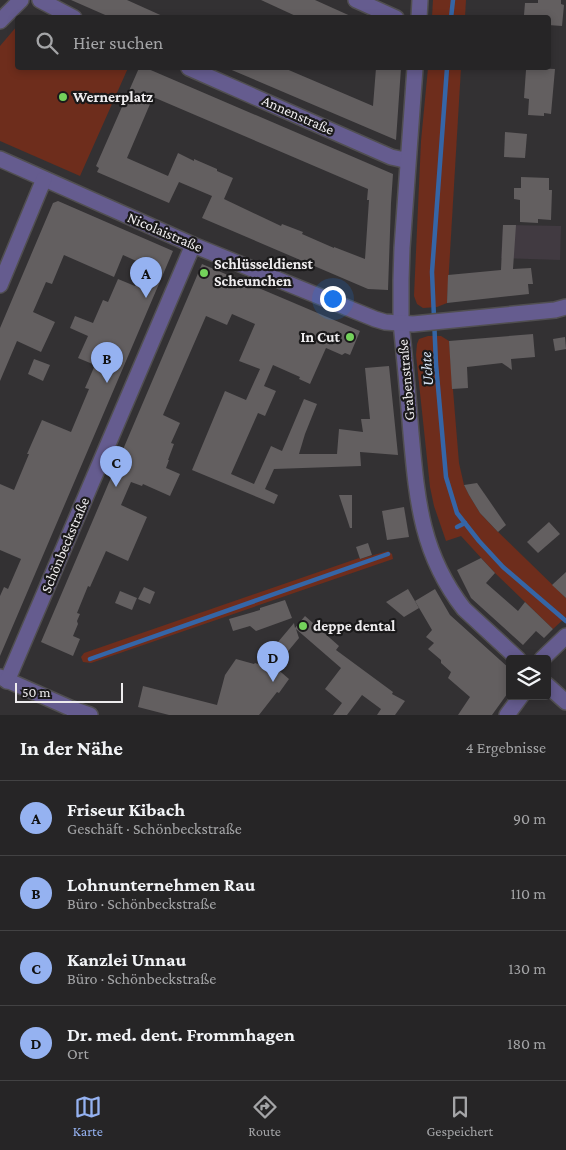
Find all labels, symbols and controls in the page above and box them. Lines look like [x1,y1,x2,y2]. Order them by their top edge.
search box [15,15,551,70]
icon: search [33,29,61,57]
text: Hier suchen [73,32,163,53]
place label: Wernerplatz [72,89,153,105]
marker: Wernerplatz [57,91,69,103]
street label: Annenstraße [260,92,337,138]
street label: Nicolaistraße [125,209,205,255]
place label: Schlüsseldienst Scheunchen [214,256,313,289]
pin: A [130,257,162,298]
marker: Schlüsseldienst Scheunchen [198,267,210,279]
your location [320,286,346,312]
place label: In Cut [300,329,341,345]
marker: In Cut [344,331,356,343]
street label: Grabenstraße [394,338,418,421]
pin: B [91,342,123,383]
water label: Uchte [417,351,436,387]
pin: C [100,446,132,487]
street label: Schönbeckstraße [38,495,92,595]
place label: deppe dental [313,618,396,634]
marker: deppe dental [297,620,309,632]
pin: D [257,641,289,682]
map controls [506,655,551,700]
button: layers [506,655,551,700]
scale bar [15,680,122,703]
text: 50 m [22,684,50,700]
text: In der Nähe [20,736,123,760]
text: 4 Ergebnisse [466,739,546,756]
text: Friseur Kibach [67,799,185,820]
text: A [31,810,41,827]
text: 90 m [513,810,546,827]
text: Geschäft · Schönbeckstraße [67,820,242,837]
text: Lohnunternehmen Rau [67,874,255,895]
text: B [31,885,41,902]
text: 110 m [510,885,546,902]
text: Büro · Schönbeckstraße [67,895,216,912]
text: Kanzlei Unnau [67,949,186,970]
text: C [31,960,41,977]
text: 130 m [508,960,546,977]
text: Büro · Schönbeckstraße [67,970,216,987]
text: Dr. med. dent. Frommhagen [67,1024,295,1045]
text: D [30,1035,42,1052]
text: 180 m [507,1035,546,1052]
text: Ort [67,1045,89,1062]
tab: Karte [73,1093,103,1139]
tab: Route [248,1093,281,1139]
tab: Gespeichert [427,1093,493,1139]

